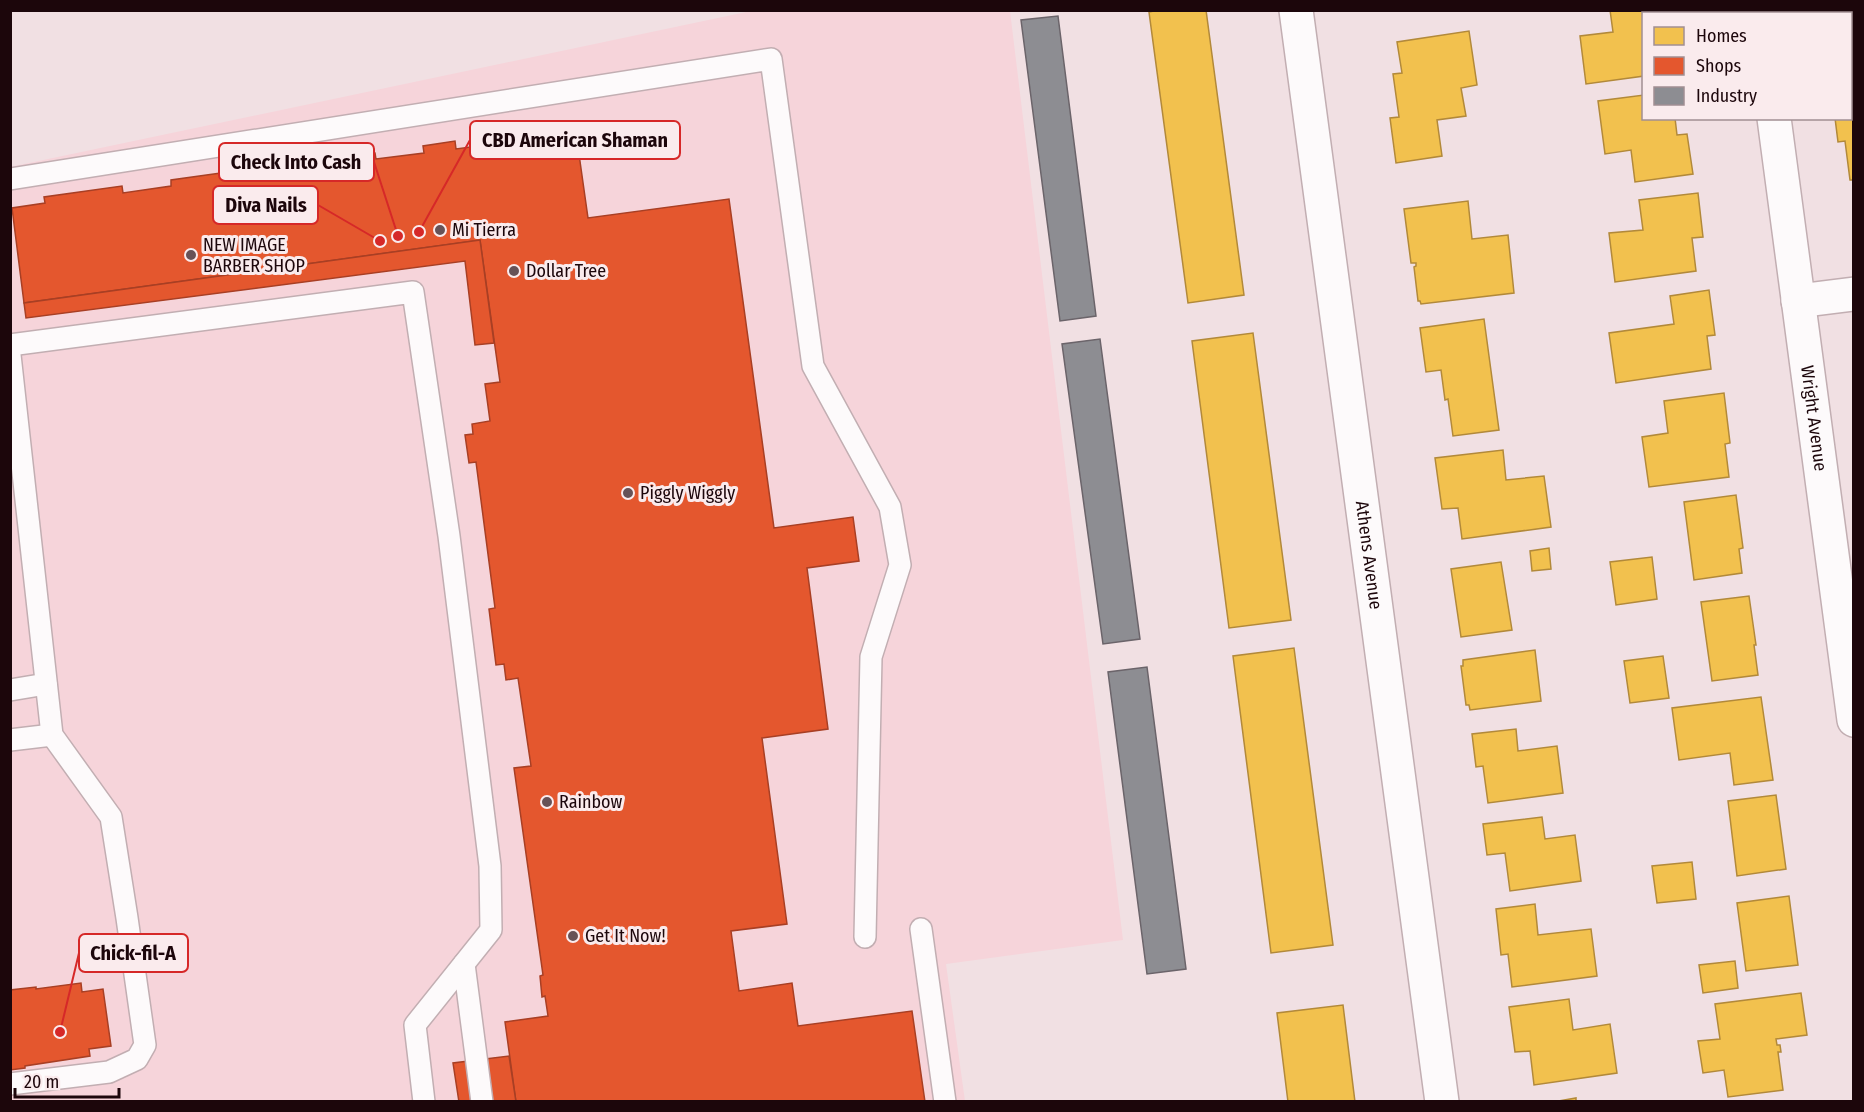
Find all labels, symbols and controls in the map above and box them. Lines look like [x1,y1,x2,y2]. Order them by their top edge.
legend [1642,12,1852,120]
text: Homes [1696,25,1747,47]
text: Shops [1696,55,1741,77]
text: Industry [1696,85,1757,107]
callout: CBD American Shaman [470,121,680,159]
text: CBD American Shaman [482,128,668,152]
callout: Check Into Cash [219,143,374,181]
text: Check Into Cash [231,150,361,174]
callout: Diva Nails [213,186,318,224]
text: Diva Nails [225,193,307,217]
place label: Mi Tierra [452,219,516,241]
marker: Mi Tierra [433,223,447,237]
place label: NEW IMAGE BARBER SHOP [203,234,305,277]
marker: NEW IMAGE BARBER SHOP [184,248,198,262]
place label: Dollar Tree [526,260,606,282]
marker: Dollar Tree [507,264,521,278]
street label: Wright Avenue [1796,364,1832,473]
place label: Piggly Wiggly [640,482,735,504]
marker: Piggly Wiggly [621,486,635,500]
street label: Athens Avenue [1351,500,1387,611]
place label: Rainbow [559,791,623,813]
marker: Rainbow [540,795,554,809]
place label: Get It Now! [585,925,666,947]
marker: Get It Now! [566,929,580,943]
callout: Chick-fil-A [79,934,188,972]
text: Chick-fil-A [90,941,177,965]
scale bar [15,1061,118,1099]
text: 20 m [24,1071,59,1093]

